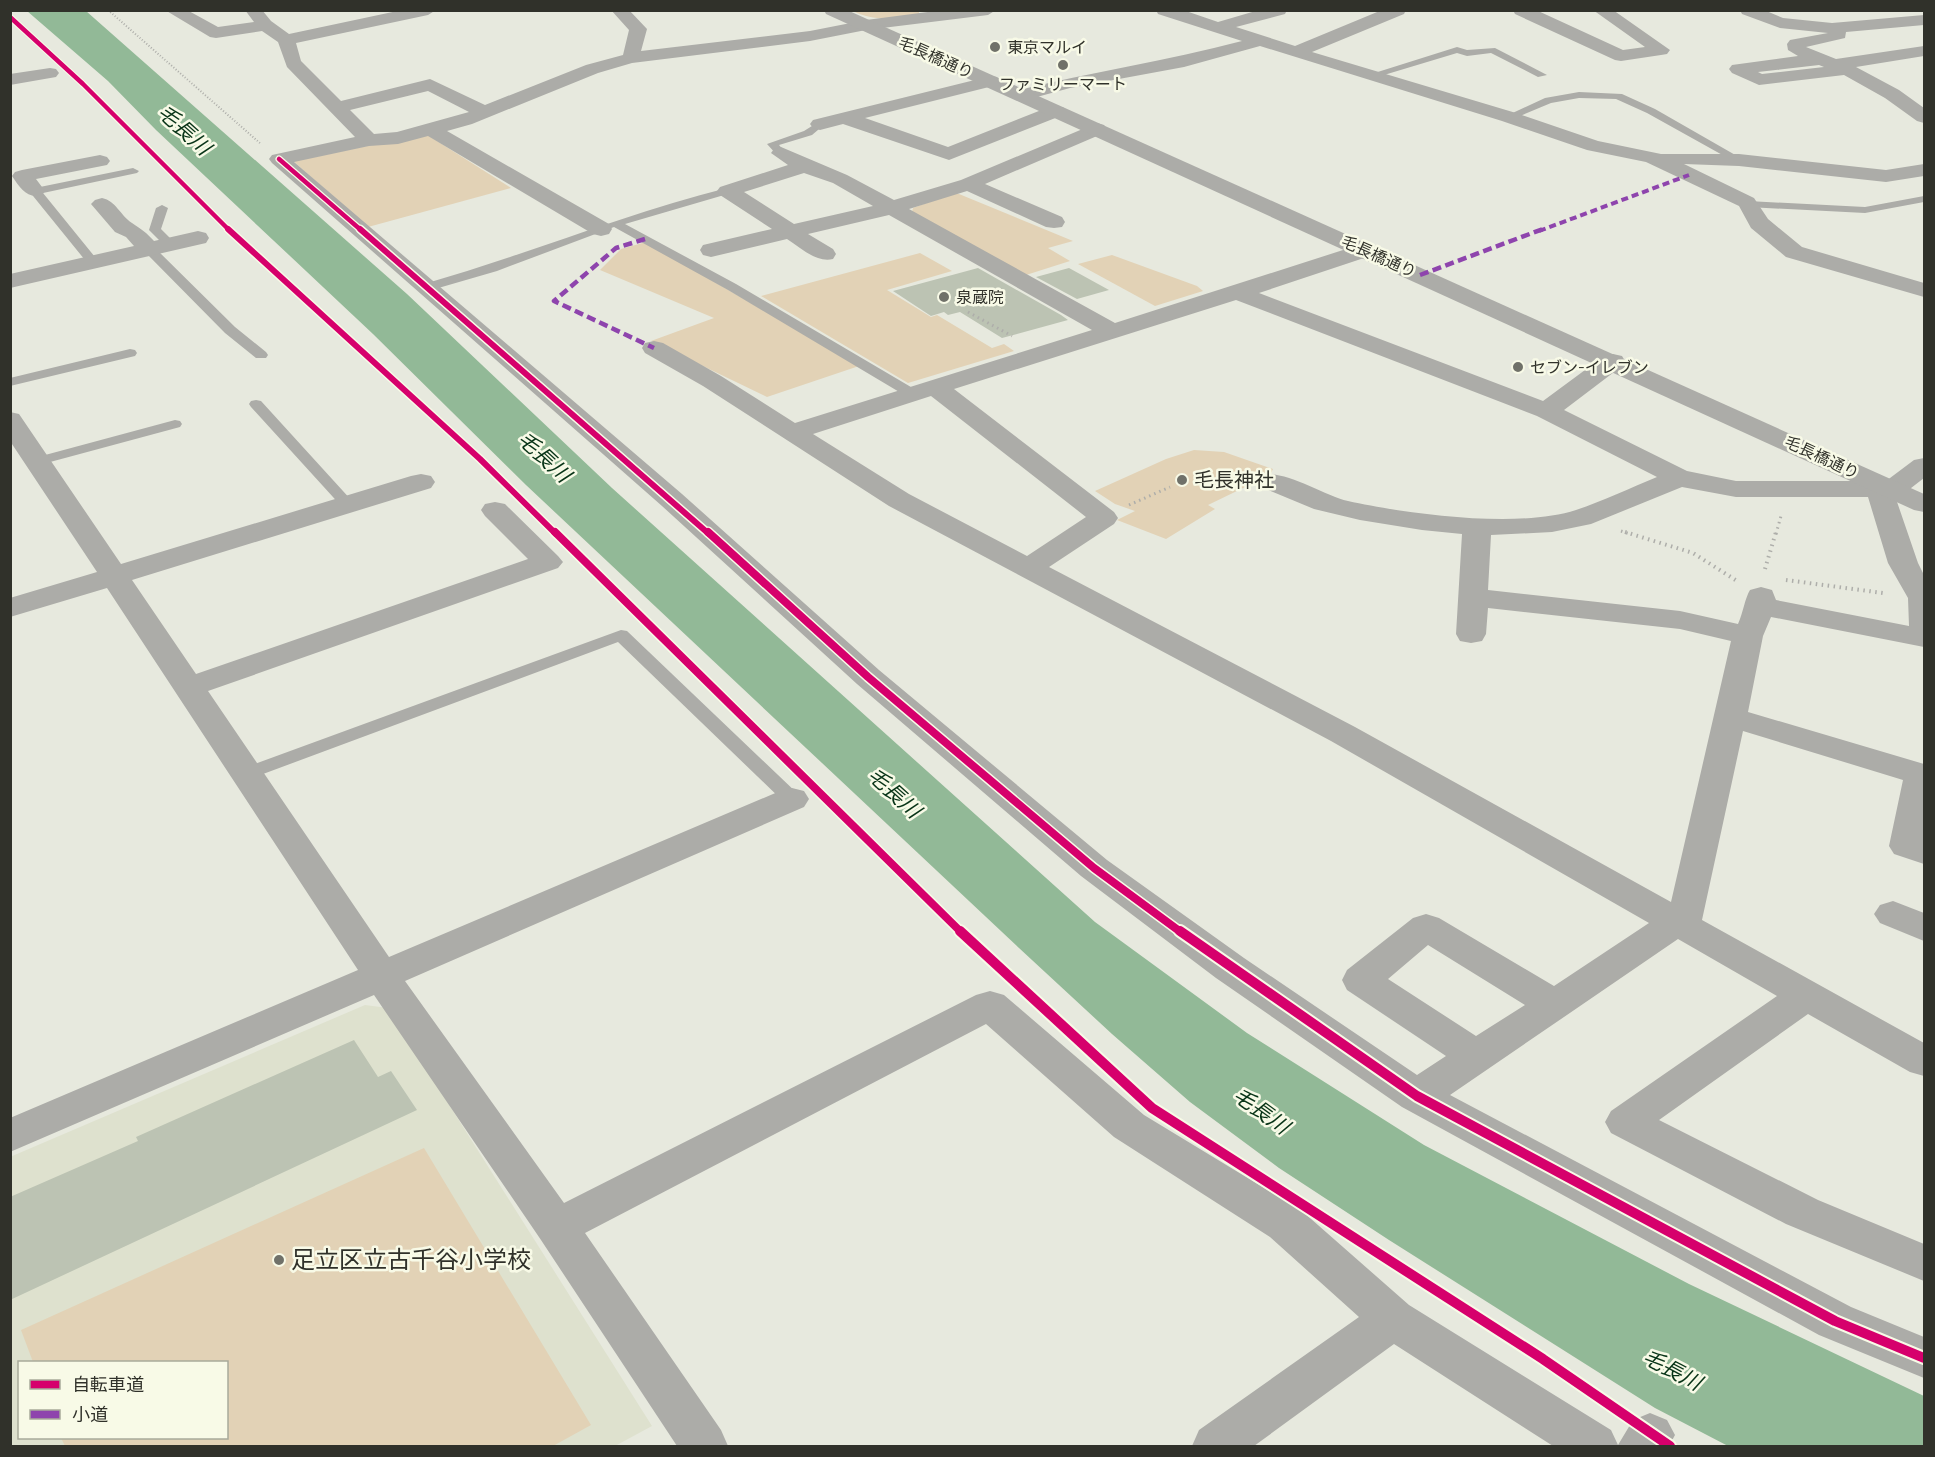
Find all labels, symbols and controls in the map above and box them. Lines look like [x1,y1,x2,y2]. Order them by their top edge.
street label: 毛長橋通り [895,31,977,83]
place label: 東京マルイ [1007,36,1087,58]
marker: 東京マルイ [988,40,1002,54]
marker: ファミリーマート [1056,58,1070,72]
place label: ファミリーマート [999,73,1127,95]
water label: 毛長川 [152,98,219,162]
street label: 毛長橋通り [1338,230,1420,282]
place label: 泉蔵院 [956,286,1004,308]
marker: 泉蔵院 [937,290,951,304]
place label: セブン-イレブン [1530,356,1649,378]
marker: セブン-イレブン [1511,360,1525,374]
water label: 毛長川 [512,425,579,489]
street label: 毛長橋通り [1781,430,1863,484]
place label: 毛長神社 [1194,466,1274,493]
marker: 毛長神社 [1175,473,1189,487]
water label: 毛長川 [862,761,929,825]
water label: 毛長川 [1228,1080,1297,1141]
place label: 足立区立古千谷小学校 [291,1242,531,1275]
marker: 足立区立古千谷小学校 [272,1253,286,1267]
water label: 毛長川 [1638,1342,1709,1397]
legend [18,1361,228,1439]
text: 自転車道 [72,1372,144,1396]
text: 小道 [72,1402,108,1426]

